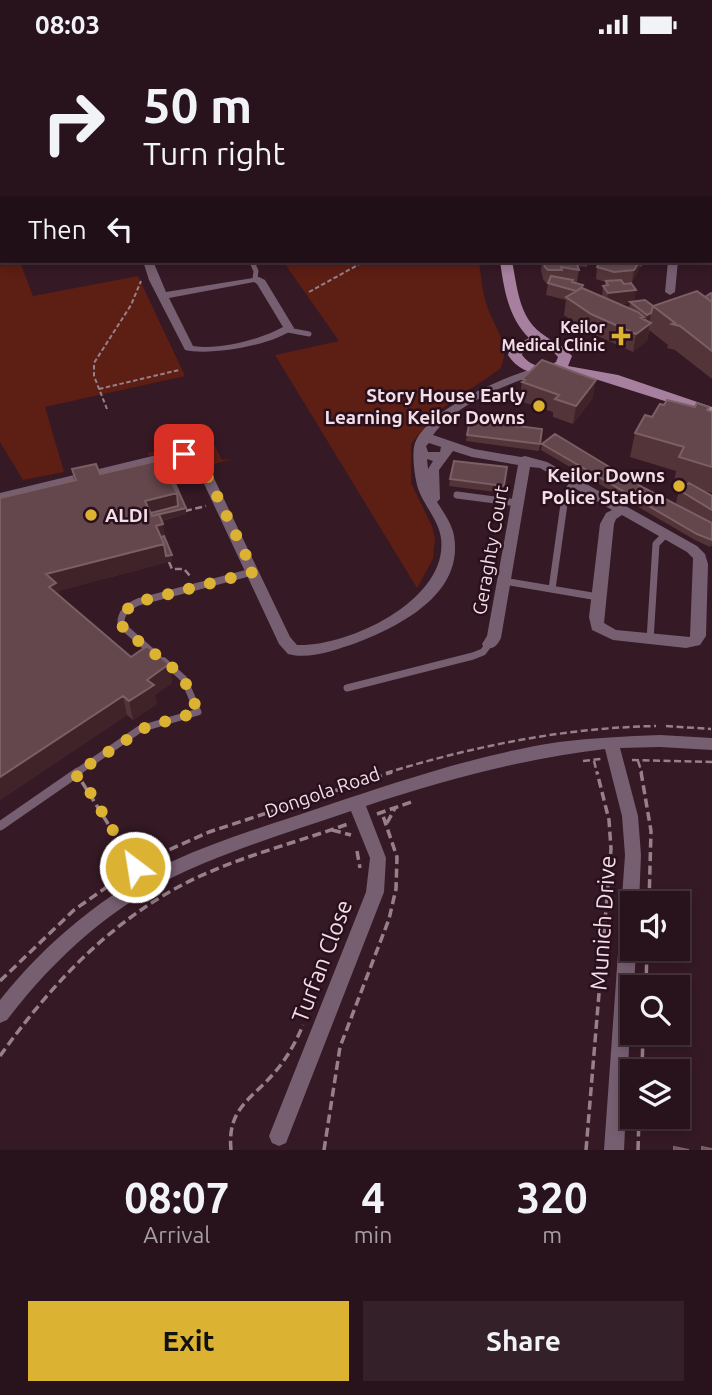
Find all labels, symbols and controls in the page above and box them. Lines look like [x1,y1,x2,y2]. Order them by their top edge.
text: 08:03 [35,10,100,39]
icon: right [28,77,119,168]
text: 50 m [143,77,252,132]
text: Turn right [143,135,285,171]
icon: left [101,210,139,248]
text: Then [28,215,87,244]
place label: Keilor Medical Clinic [501,318,605,354]
marker: Keilor Medical Clinic [611,326,631,346]
place label: Story House Early Learning Keilor Downs [324,384,525,428]
marker: Story House Early Learning Keilor Downs [531,398,547,414]
pin [154,424,214,484]
icon: arrive [165,435,203,473]
place label: Keilor Downs Police Station [541,464,665,508]
marker: Keilor Downs Police Station [671,478,687,494]
street label: Geraghty Court [468,483,512,616]
place label: ALDI [105,504,148,526]
marker: ALDI [83,507,99,523]
street label: Dongola Road [262,762,382,822]
position arrow [98,830,172,904]
street label: Munich Drive [585,855,620,991]
map controls [620,891,690,1129]
button: sound [620,891,690,961]
street label: Turfan Close [287,896,356,1026]
button: search [620,975,690,1045]
button: layers [620,1059,690,1129]
text: 08:07 [124,1174,229,1221]
text: 4 [361,1174,385,1221]
text: 320 [517,1174,588,1221]
text: Arrival [143,1222,210,1247]
text: min [354,1222,392,1247]
text: m [542,1222,562,1247]
button: Exit [28,1301,349,1381]
button: Share [363,1301,684,1381]

